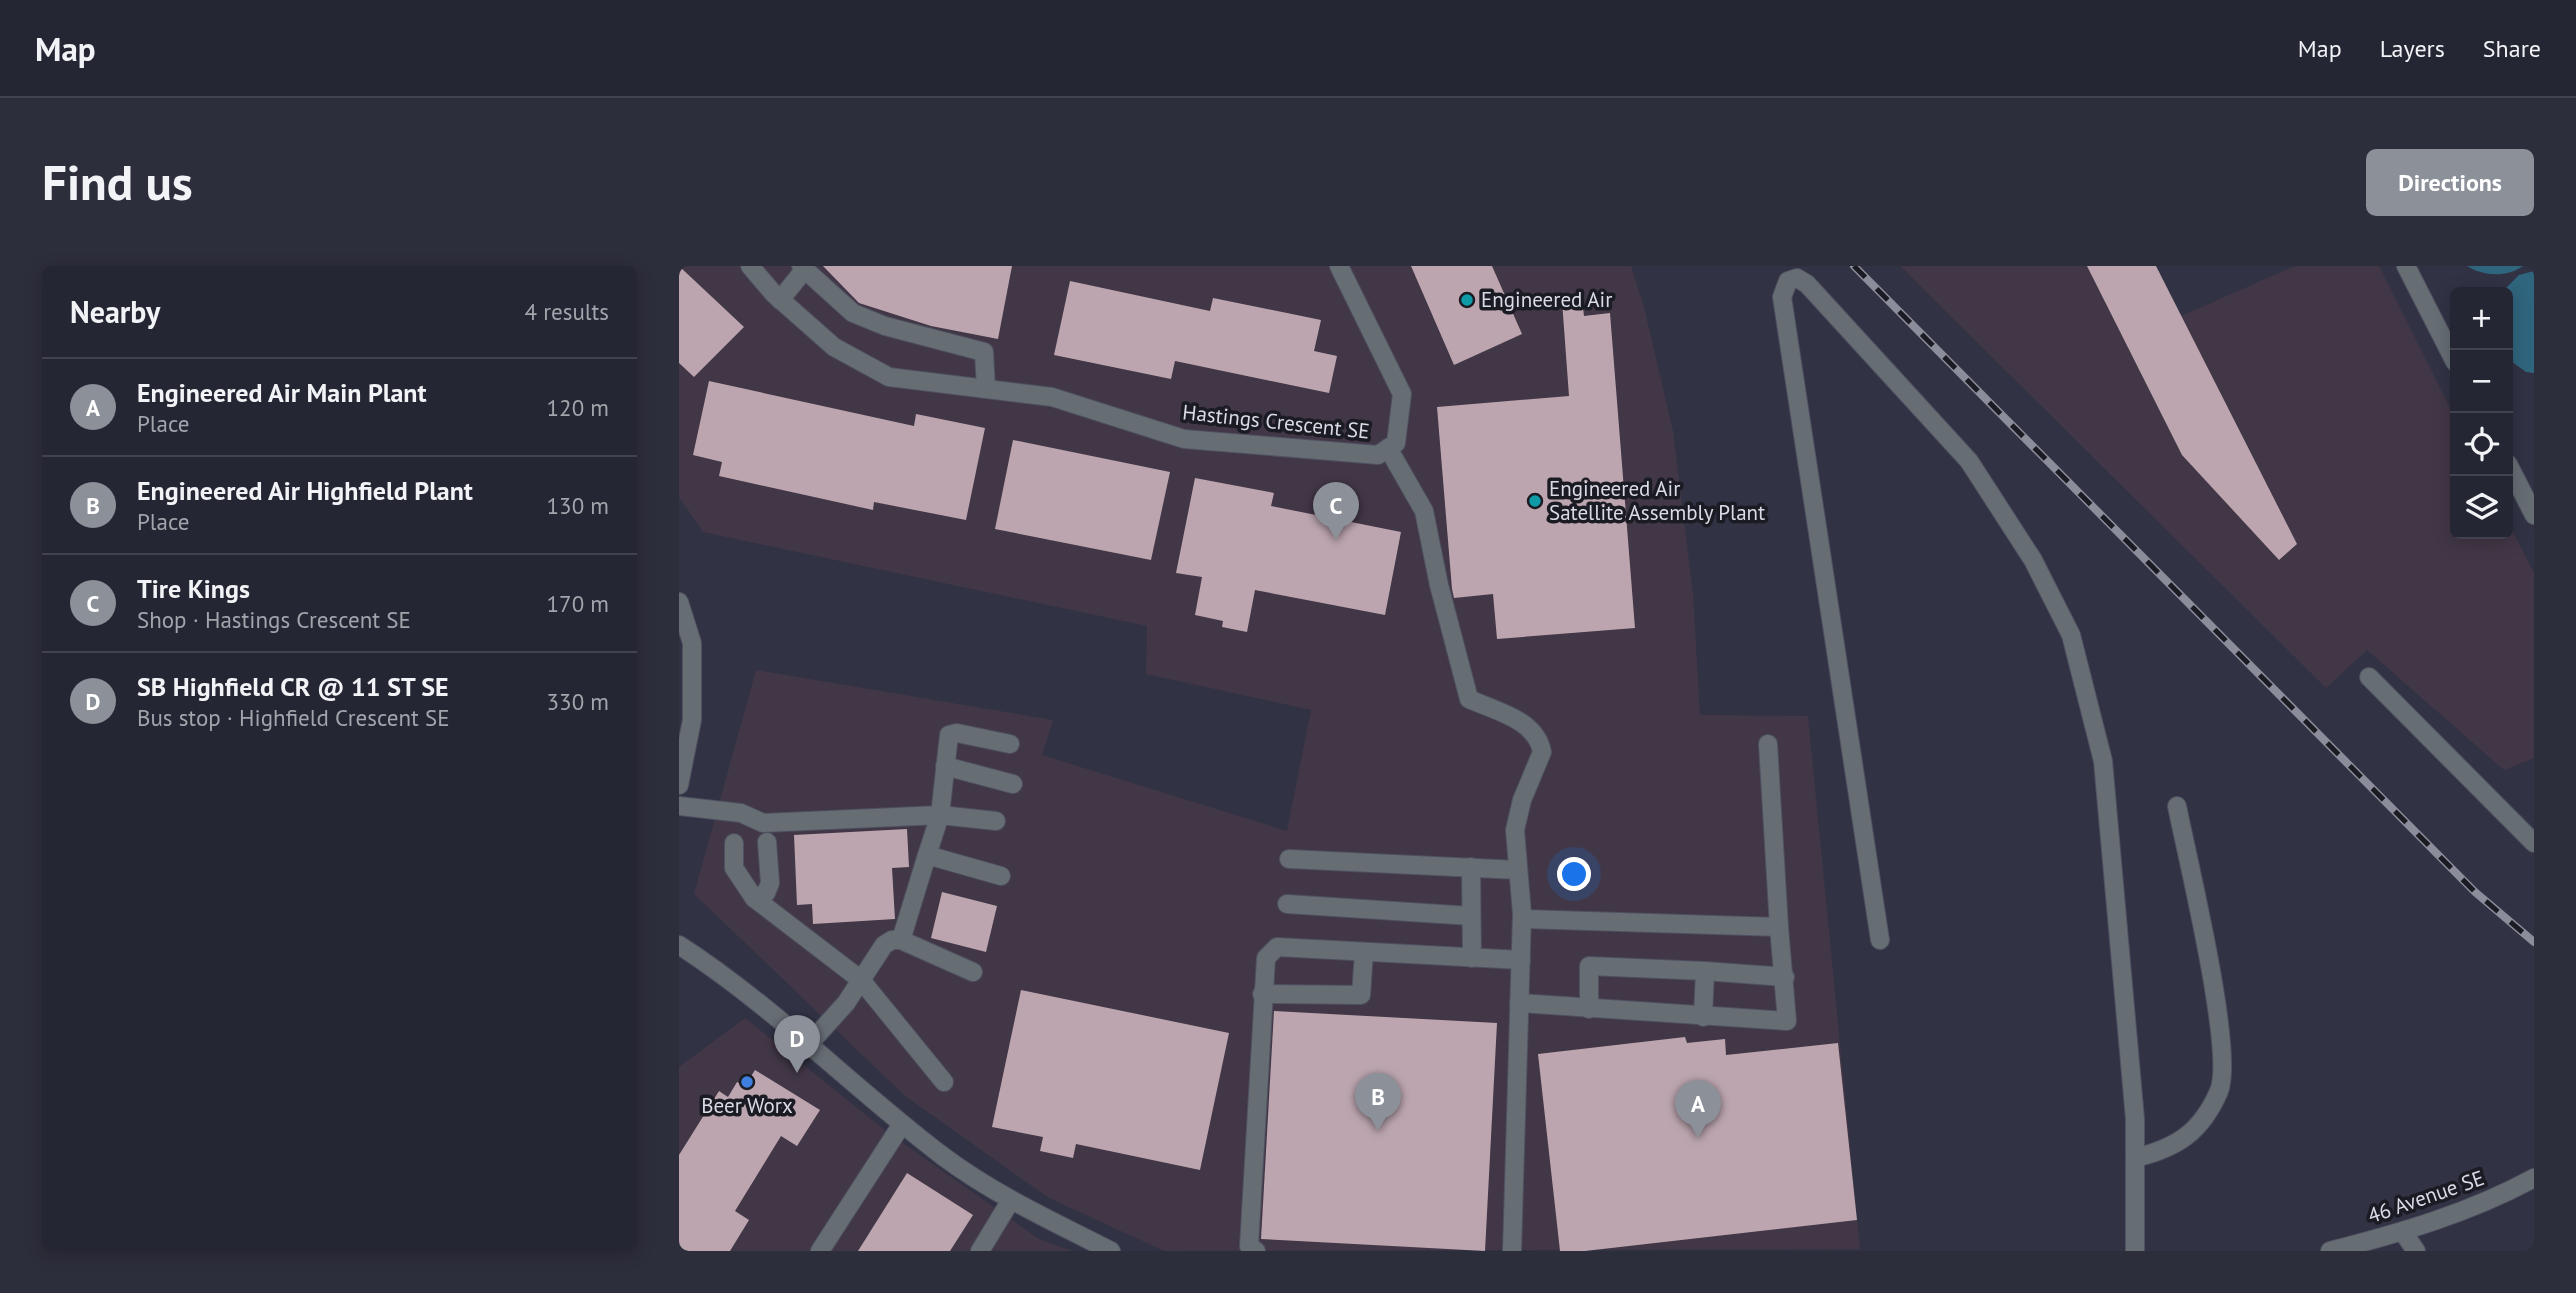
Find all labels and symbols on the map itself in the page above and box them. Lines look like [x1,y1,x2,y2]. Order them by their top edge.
place label: Engineered Air [1481,286,1612,313]
marker: Engineered Air [1459,292,1475,308]
street label: Hastings Crescent SE [1181,398,1371,445]
place label: Engineered Air Satellite Assembly Plant [1549,475,1765,526]
pin: C [1313,482,1359,540]
marker: Engineered Air Satellite Assembly Plant [1527,493,1543,509]
your location [1557,857,1591,891]
pin: D [774,1015,820,1073]
pin: B [1355,1073,1401,1131]
marker: Beer Worx [739,1074,755,1090]
pin: A [1675,1080,1721,1138]
place label: Beer Worx [701,1092,793,1119]
street label: 46 Avenue SE [2364,1164,2488,1229]

